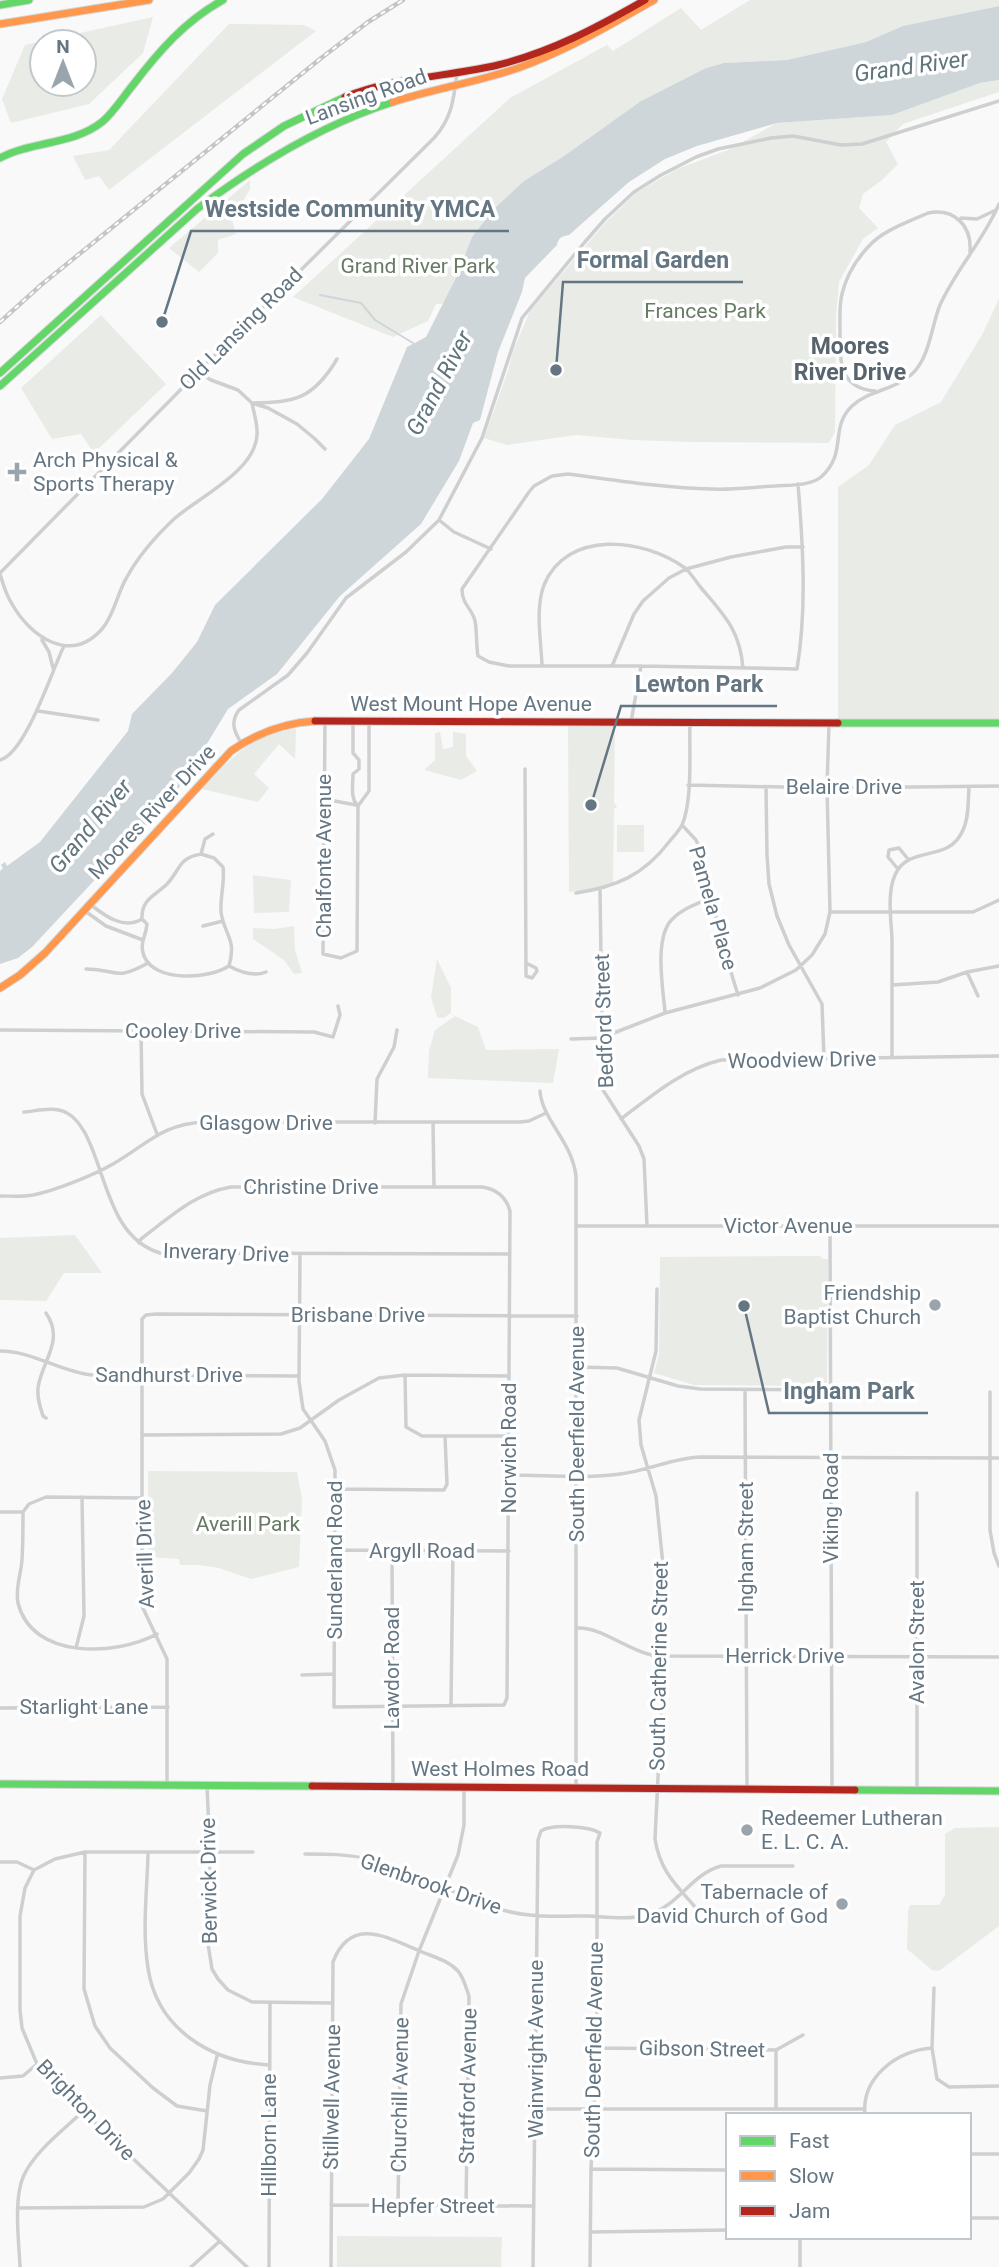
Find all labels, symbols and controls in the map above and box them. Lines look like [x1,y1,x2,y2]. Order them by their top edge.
north arrow [28,28,98,98]
text: N [56,35,70,58]
water label: Grand River [853,45,971,88]
street label: Lansing Road [302,64,430,130]
callout: Westside Community YMCA [191,187,509,231]
text: Westside Community YMCA [205,196,496,223]
callout: Formal Garden [563,238,743,282]
text: Formal Garden [577,247,729,274]
park label: Grand River Park [341,254,496,278]
street label: Old Lansing Road [175,263,307,395]
park label: Frances Park [644,299,766,323]
water label: Grand River [401,325,479,440]
district label: Moores River Drive [794,333,906,386]
place label: Arch Physical & Sports Therapy [33,448,178,496]
marker: Arch Physical & Sports Therapy [7,462,27,482]
callout: Lewton Park [621,662,777,706]
text: Lewton Park [635,671,764,698]
street label: West Mount Hope Avenue [350,692,592,716]
street label: Moores River Drive [84,740,220,884]
water label: Grand River [43,773,138,879]
street label: Chalfonte Avenue [312,774,336,938]
street label: Belaire Drive [786,775,902,799]
street label: Pamela Place [684,843,742,973]
street label: Bedford Street [590,953,618,1089]
street label: Cooley Drive [125,1019,241,1043]
street label: Woodview Drive [727,1047,877,1073]
street label: Glasgow Drive [199,1111,333,1135]
street label: Christine Drive [243,1175,379,1199]
street label: Victor Avenue [723,1214,853,1238]
street label: Inverary Drive [162,1239,290,1267]
place label: Friendship Baptist Church [784,1281,921,1329]
marker: Friendship Baptist Church [927,1297,943,1313]
street label: Brisbane Drive [291,1303,425,1327]
street label: South Deerfield Avenue [565,1326,589,1542]
street label: Sandhurst Drive [95,1363,243,1387]
callout: Ingham Park [769,1369,928,1413]
text: Ingham Park [783,1378,915,1405]
street label: Norwich Road [497,1382,521,1514]
street label: Viking Road [819,1452,843,1564]
street label: Sunderland Road [323,1480,347,1640]
street label: Ingham Street [734,1481,758,1613]
street label: Averill Drive [131,1499,159,1609]
park label: Averill Park [196,1512,301,1536]
street label: Argyll Road [369,1539,475,1563]
street label: South Catherine Street [645,1561,673,1771]
street label: Avalon Street [905,1580,929,1704]
street label: Lawdor Road [380,1607,404,1729]
street label: Herrick Drive [725,1644,845,1668]
street label: Starlight Lane [20,1695,149,1719]
street label: West Holmes Road [411,1757,589,1781]
place label: Redeemer Lutheran E. L. C. A. [761,1806,943,1854]
street label: Berwick Drive [196,1818,222,1944]
marker: Redeemer Lutheran E. L. C. A. [739,1822,755,1838]
street label: Glenbrook Drive [357,1849,505,1919]
place label: Tabernacle of David Church of God [637,1880,829,1928]
marker: Tabernacle of David Church of God [834,1896,850,1912]
street label: South Deerfield Avenue [580,1942,608,2158]
street label: Wainwright Avenue [524,1960,548,2138]
street label: Stratford Avenue [455,2008,481,2164]
street label: Churchill Avenue [387,2017,413,2173]
street label: Stillwell Avenue [319,2024,345,2170]
street label: Gibson Street [639,2036,765,2062]
street label: Brighton Drive [32,2054,140,2166]
street label: Hillborn Lane [257,2073,281,2197]
legend [726,2113,971,2239]
text: Fast [789,2129,830,2153]
text: Slow [789,2164,835,2188]
street label: Hepfer Street [371,2194,495,2218]
text: Jam [789,2199,830,2223]

